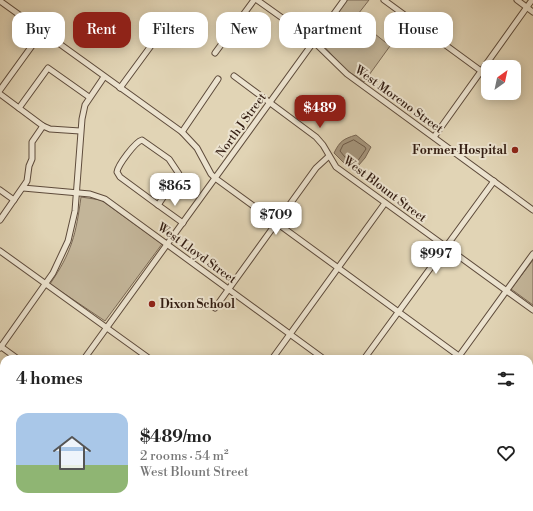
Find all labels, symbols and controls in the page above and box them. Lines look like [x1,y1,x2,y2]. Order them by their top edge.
chip: Buy [12,12,65,48]
chip: Rent [73,12,131,48]
chip: Filters [139,12,208,48]
chip: New [216,12,271,48]
chip: Apartment [279,12,376,48]
chip: House [384,12,453,48]
north arrow [481,60,521,100]
map controls [481,60,521,100]
street label: West Moreno Street [351,62,446,137]
street label: North J Street [213,90,270,160]
pin: $489 [296,95,344,129]
text: $489 [304,100,336,116]
place label: Former Hospital [412,143,507,158]
marker: Former Hospital [510,145,520,155]
street label: West Blount Street [339,153,430,226]
pin: $865 [151,173,199,207]
text: $865 [159,178,191,194]
pin: $709 [252,202,300,236]
text: $709 [260,207,292,223]
street label: West Lloyd Street [154,219,240,287]
pin: $997 [412,241,460,275]
text: $997 [420,246,452,262]
place label: Dixon School [160,297,235,312]
marker: Dixon School [147,299,157,309]
text: 4 homes [16,368,83,390]
icon: filters [495,368,517,390]
text: $489/mo [140,426,212,448]
icon: home [48,429,96,477]
icon: heart [495,442,517,464]
text: 2 rooms · 54 m² [140,448,229,464]
text: West Blount Street [140,464,249,480]

